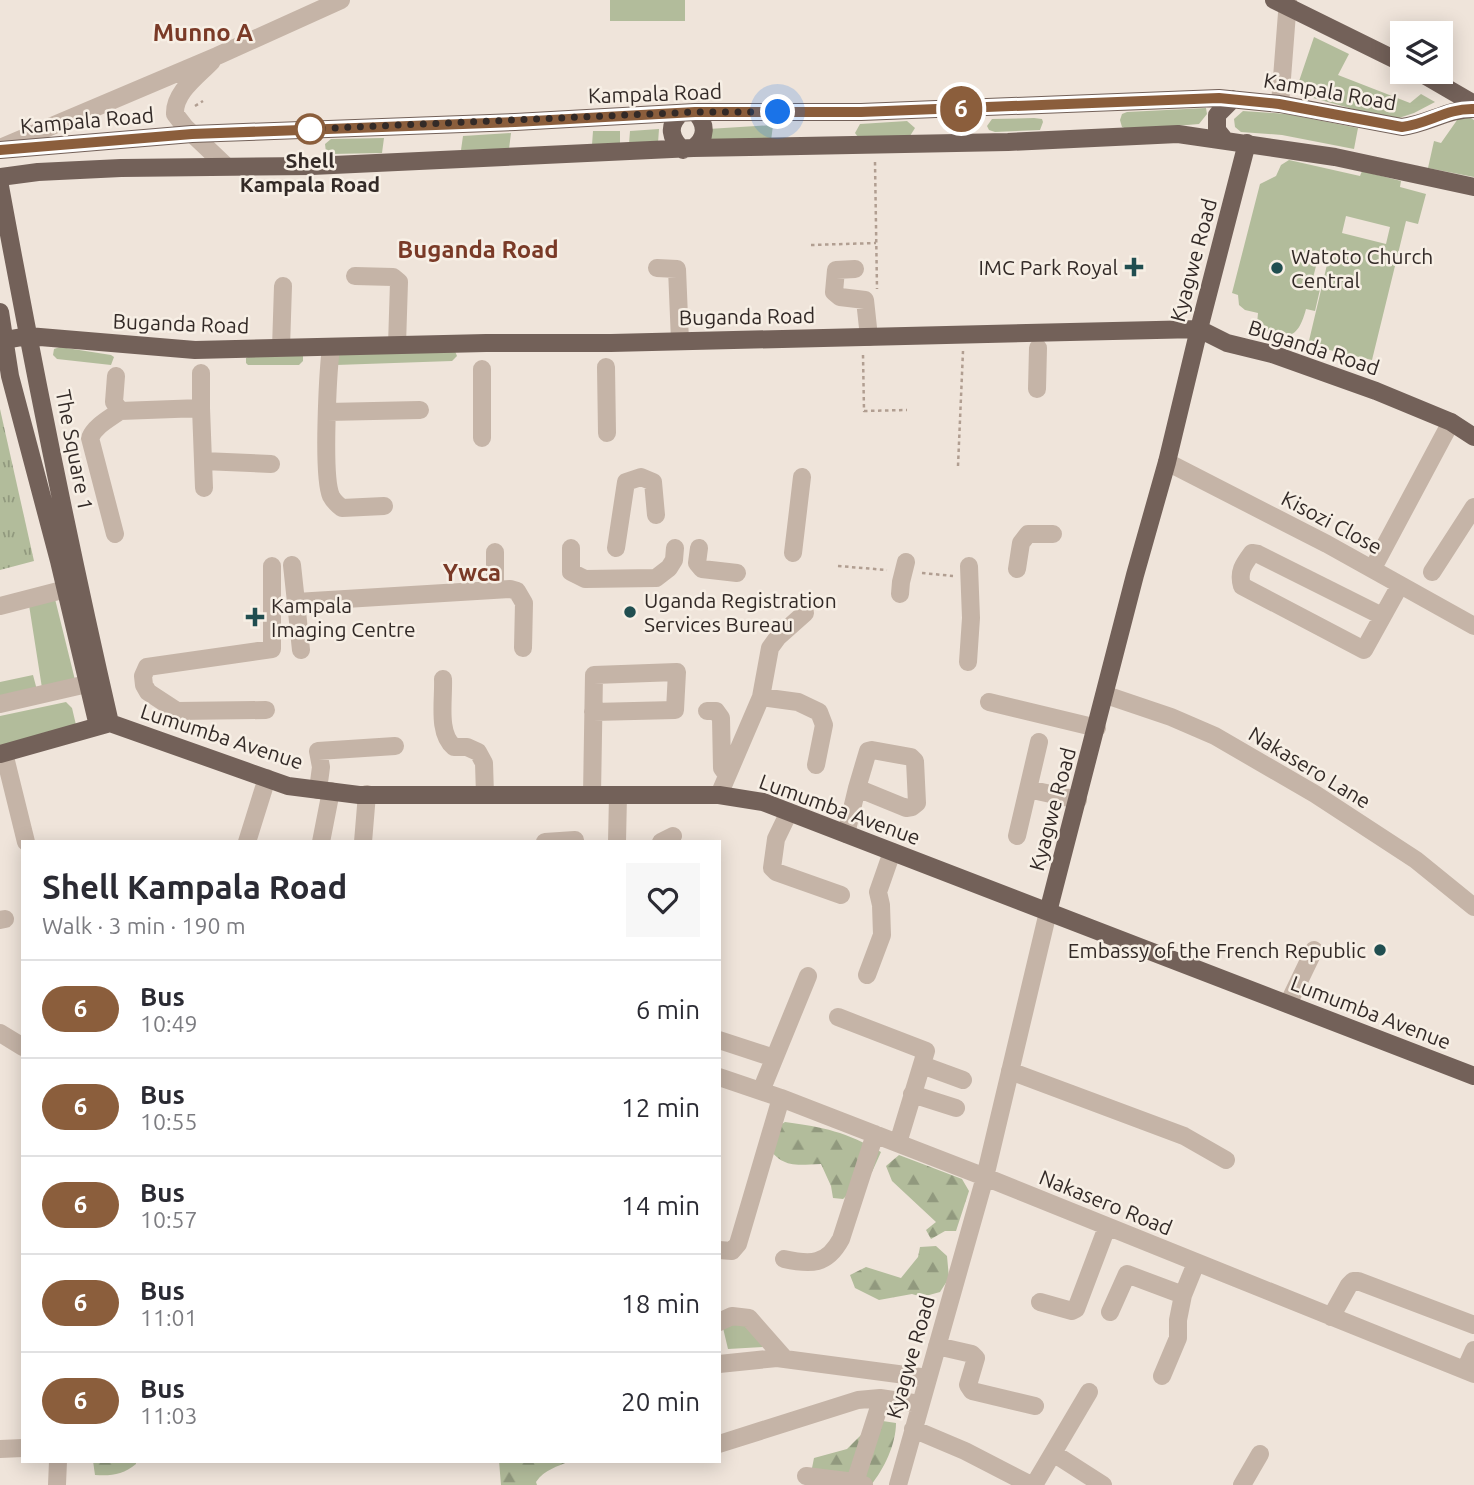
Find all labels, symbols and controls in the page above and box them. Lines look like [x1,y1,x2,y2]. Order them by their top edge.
district label: Munno A [153,19,253,46]
map controls [1390,21,1453,84]
button: layers [1390,21,1453,84]
street label: Kampala Road [1262,68,1398,114]
street label: Kampala Road [587,79,723,107]
line badge: 6 [938,86,984,132]
your location [760,94,795,129]
text: 6 [954,95,968,122]
street label: Kampala Road [19,102,155,138]
marker: Shell Kampala Road [295,114,325,144]
place label: Shell Kampala Road [240,148,380,196]
street label: Kyagwe Road [1165,196,1221,324]
district label: Buganda Road [397,236,559,263]
place label: Watoto Church Central [1291,244,1433,292]
place label: IMC Park Royal [978,255,1118,279]
marker: IMC Park Royal [1124,257,1144,277]
marker: Watoto Church Central [1269,260,1285,276]
street label: Buganda Road [679,303,815,329]
street label: Buganda Road [112,309,250,337]
street label: Buganda Road [1245,314,1383,380]
street label: The Square 1 [52,388,98,512]
street label: Kisozi Close [1278,485,1386,559]
district label: Ywca [443,559,501,586]
place label: Uganda Registration Services Bureau [644,588,837,636]
place label: Kampala Imaging Centre [271,593,416,641]
marker: Uganda Registration Services Bureau [622,604,638,620]
marker: Kampala Imaging Centre [245,607,265,627]
street label: Lumumba Avenue [138,698,306,774]
street label: Nakasero Lane [1245,721,1375,813]
street label: Kyagwe Road [1024,745,1080,873]
street label: Lumumba Avenue [756,769,924,849]
button: heart [626,863,700,937]
text: Shell Kampala Road [42,868,347,905]
text: Walk · 3 min · 190 m [42,913,246,938]
place label: Embassy of the French Republic [1068,938,1366,962]
marker: Embassy of the French Republic [1372,942,1388,958]
street label: Lumumba Avenue [1288,970,1454,1054]
text: Bus [140,982,185,1011]
text: 6 [74,995,87,1022]
text: 6 min [636,995,700,1024]
text: 10:49 [140,1011,198,1036]
text: Bus [140,1080,185,1109]
text: 6 [74,1093,87,1120]
text: 12 min [621,1093,700,1122]
text: 10:55 [140,1109,198,1134]
street label: Nakasero Road [1036,1164,1176,1240]
text: Bus [140,1178,185,1207]
text: 6 [74,1191,87,1218]
text: 14 min [621,1191,700,1220]
text: 10:57 [140,1207,198,1232]
text: Bus [140,1276,185,1305]
text: 6 [74,1289,87,1316]
text: 18 min [621,1289,700,1318]
street label: Kyagwe Road [881,1293,939,1421]
text: 11:01 [140,1305,198,1330]
text: Bus [140,1374,185,1403]
text: 6 [74,1387,87,1414]
text: 20 min [621,1387,700,1416]
text: 11:03 [140,1403,198,1428]

